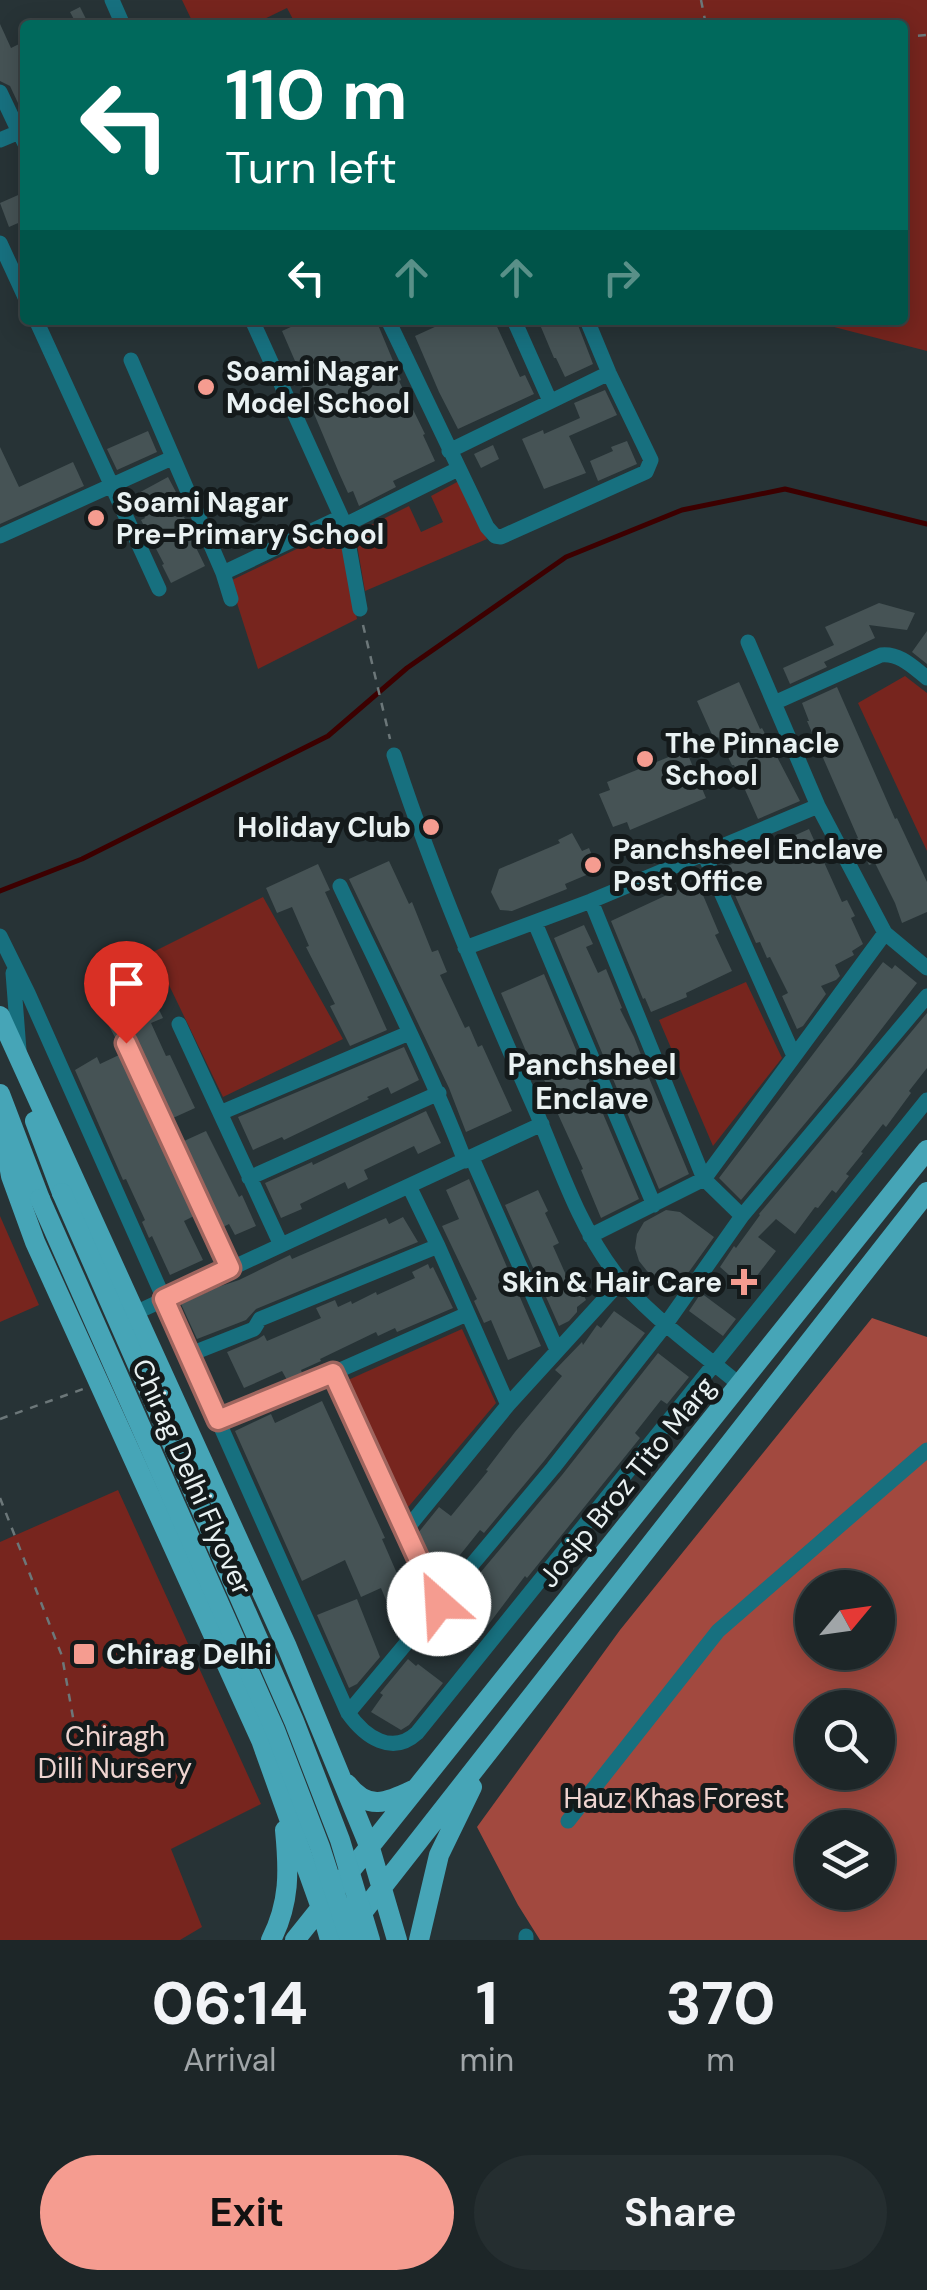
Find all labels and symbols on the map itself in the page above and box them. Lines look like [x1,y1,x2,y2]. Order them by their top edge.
place label: Soami Nagar Model School [226,353,410,422]
marker: Soami Nagar Model School [195,376,217,398]
place label: Soami Nagar Pre-Primary School [116,484,384,553]
marker: Soami Nagar Pre-Primary School [85,507,107,529]
place label: The Pinnacle School [665,725,840,794]
marker: The Pinnacle School [634,748,656,770]
place label: Holiday Club [237,809,411,846]
marker: Holiday Club [420,816,442,838]
place label: Panchsheel Enclave Post Office [613,831,883,900]
marker: Panchsheel Enclave Post Office [582,854,604,876]
pin [84,941,169,1044]
district label: Panchsheel Enclave [508,1045,676,1118]
place label: Skin & Hair Care [502,1264,722,1301]
marker: Skin & Hair Care [731,1269,757,1295]
street label: Chirag Delhi Flyover [123,1353,261,1601]
street label: Josip Broz Tito Marg [530,1369,724,1595]
position arrow [387,1552,491,1656]
north arrow [795,1570,895,1670]
place label: Chirag Delhi [106,1636,272,1673]
marker: Chirag Delhi [71,1641,97,1667]
park label: Chiragh Dilli Nursery [38,1718,192,1787]
park label: Hauz Khas Forest [564,1780,784,1817]

